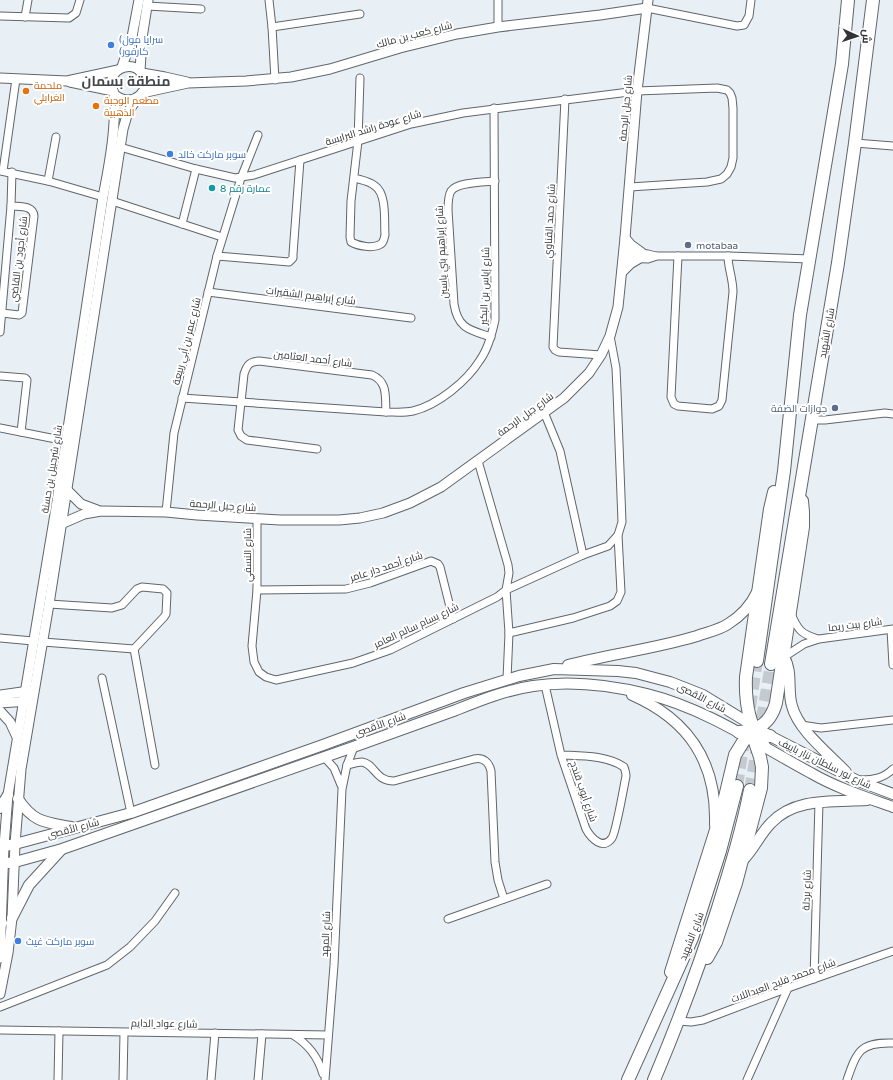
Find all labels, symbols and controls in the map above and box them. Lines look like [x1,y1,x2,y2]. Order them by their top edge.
north arrow [837,16,877,56]
street label: شارع كعب بن مالك [375,19,453,51]
text: ش [860,29,873,44]
place label: (سرايا مول (كارفور [119,34,163,58]
marker: (سرايا مول (كارفور [106,40,116,50]
district label: منطقة بسمان [82,73,170,90]
street label: شارع جبل الرحمة [617,74,635,142]
place label: ملحمة الغرابلي [34,80,65,105]
marker: ملحمة الغرابلي [21,86,31,96]
place label: مطعم الوجبة الذهبية [104,95,159,119]
marker: مطعم الوجبة الذهبية [91,101,101,111]
street label: شارع عودة راشد البرايسة [324,108,423,148]
marker: سوبر ماركت خالد [165,149,175,159]
place label: سوبر ماركت خالد [178,149,246,161]
marker: عمارة رقم 8 [207,183,217,193]
place label: عمارة رقم 8 [220,183,271,196]
street label: شارع حمد القناوي [542,184,559,259]
street label: شارع إبراهيم بني ياسين [434,205,451,299]
street label: شارع أجود بن القاضي [7,215,31,303]
marker: motabaa [683,240,693,250]
place label: motabaa [696,240,738,252]
street label: شارع إياس بن البكير [478,247,492,326]
street label: شارع إبراهيم الشقيرات [265,285,356,308]
street label: شارع عمر بن أبي ربيعة [169,296,205,386]
street label: شارع الشهيد [817,307,837,359]
street label: شارع أحمد العثامين [273,347,353,370]
street label: شارع جبل الرحمة [495,390,556,439]
place label: جوازات الضفة [771,403,827,415]
marker: جوازات الضفة [830,403,840,413]
street label: شارع شرحبيل بن حسنة [39,424,65,514]
street label: شارع جبل الرحمة [189,498,257,514]
street label: شارع النسفي [242,528,255,582]
street label: شارع أحمد دار عامر [347,549,424,585]
street label: شارع بسام سالم العامر [371,601,461,652]
street label: شارع بيت ريما [828,616,883,634]
street label: شارع الأقصى [675,680,728,715]
street label: شارع الأقصى [353,710,407,740]
street label: شارع نور سلطان نزار باييف [776,736,873,792]
street label: شارع أيوب قندح [567,759,600,823]
street label: شارع الأقصى [46,816,101,842]
street label: شارع بردلة [800,869,814,911]
street label: شارع الشهيد [677,910,707,962]
street label: شارع المهد [319,911,333,957]
marker: سوبر ماركت غيث [13,936,23,946]
place label: سوبر ماركت غيث [26,936,94,948]
street label: شارع محمد فليح العبداللات [729,956,837,1005]
street label: شارع عواد الدايم [131,1017,197,1032]

